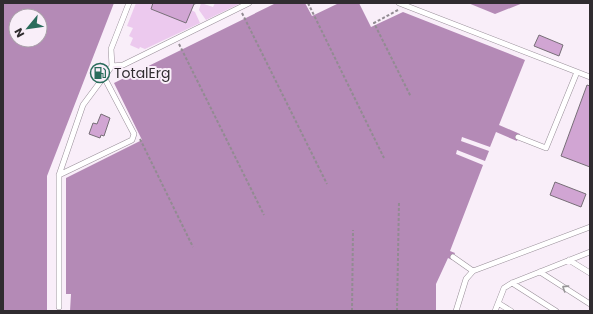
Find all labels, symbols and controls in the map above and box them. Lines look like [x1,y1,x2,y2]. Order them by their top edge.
north arrow [8,8,48,48]
text: N [10,25,28,40]
fuel station icon: TotalErg [89,62,111,84]
place label: TotalErg [114,63,170,83]
one-way arrow [562,285,569,293]

